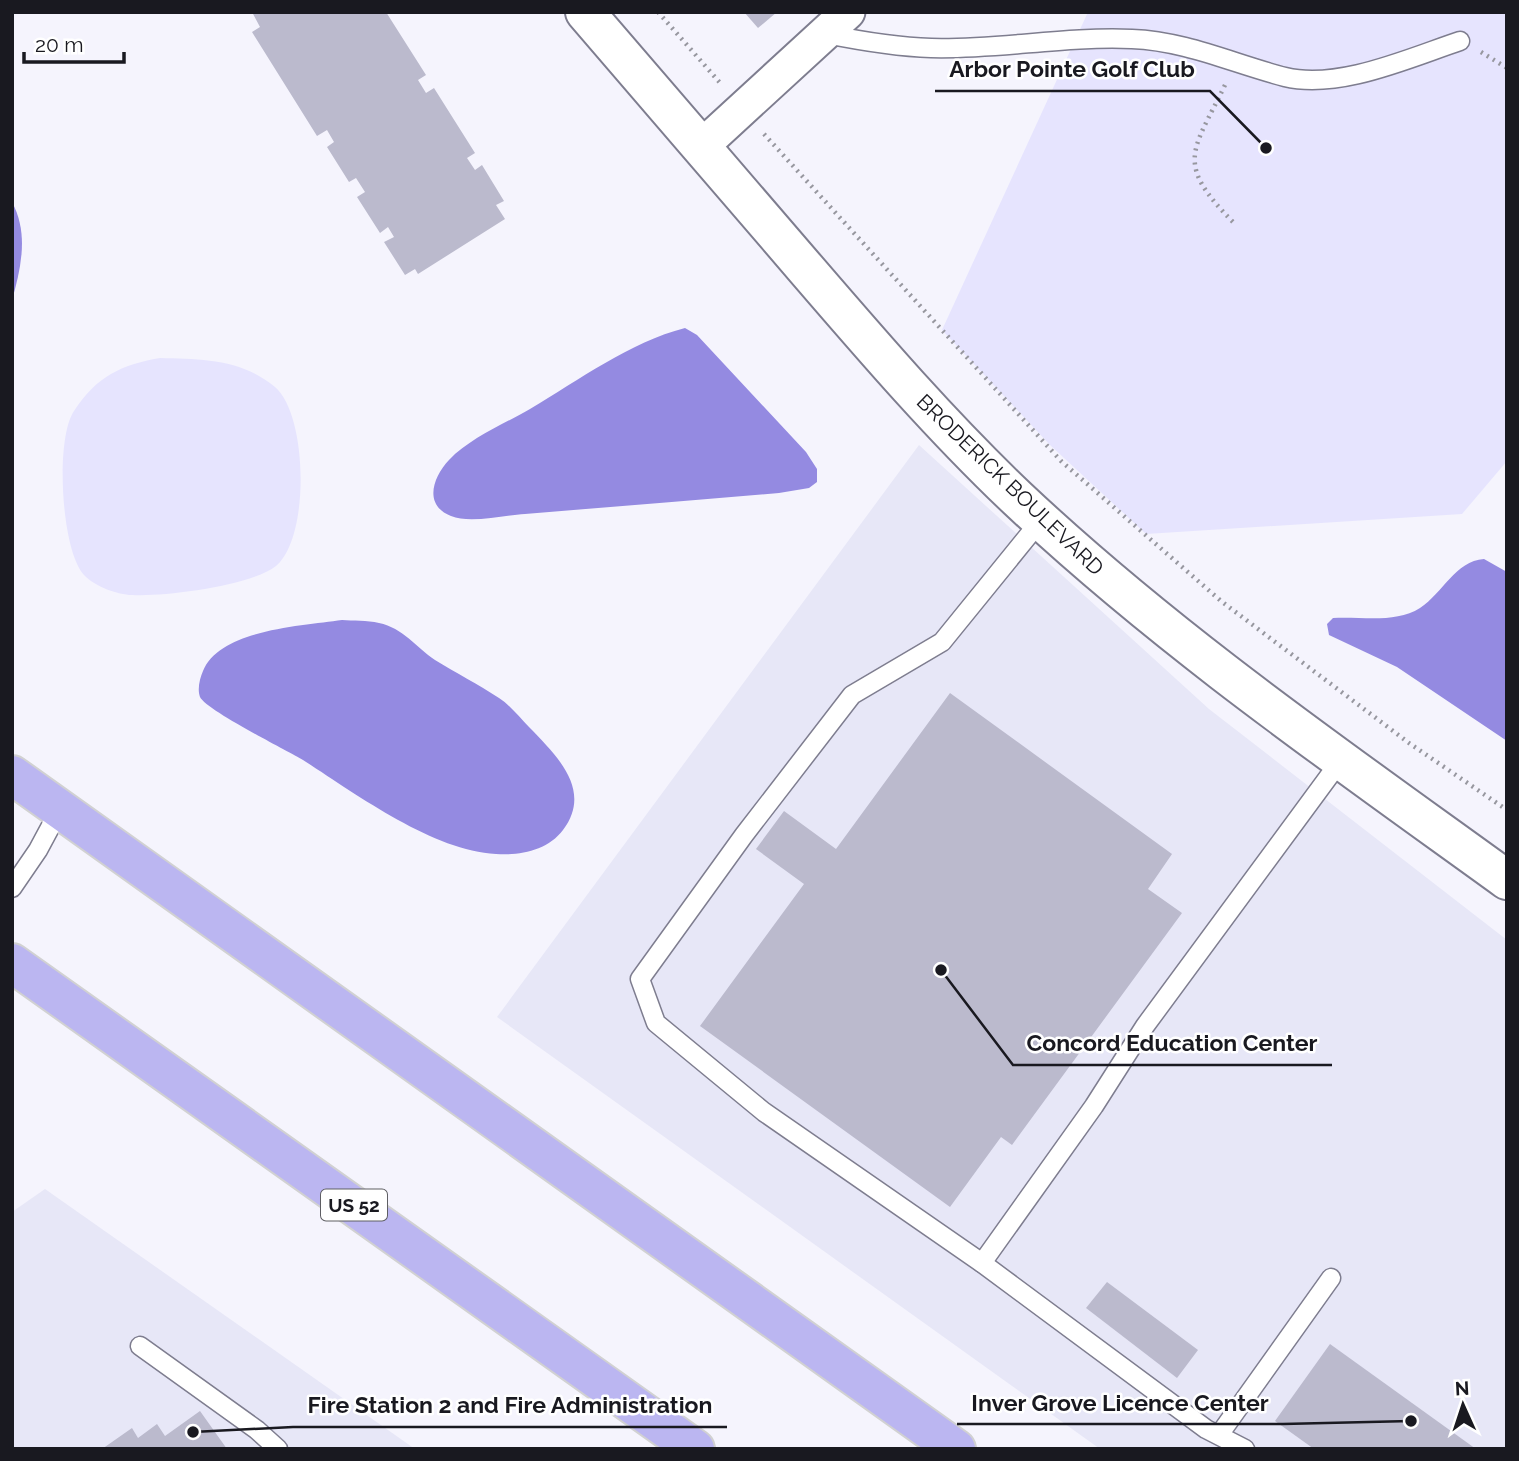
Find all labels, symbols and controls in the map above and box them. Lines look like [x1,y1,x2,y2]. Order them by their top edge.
scale bar [24,21,124,65]
text: 20 m [35,32,83,57]
callout: Arbor Pointe Golf Club [935,47,1210,91]
text: Arbor Pointe Golf Club [949,55,1195,82]
street label: BRODERICK BOULEVARD [912,389,1109,580]
callout: Concord Education Center [1013,1021,1332,1065]
text: Concord Education Center [1027,1029,1318,1056]
road number: US 52 [321,1190,387,1220]
north arrow [1428,1370,1498,1440]
text: N [1454,1377,1470,1399]
callout: Inver Grove Licence Center [957,1380,1283,1424]
callout: Fire Station 2 and Fire Administration [293,1383,727,1427]
text: Inver Grove Licence Center [971,1389,1269,1416]
text: Fire Station 2 and Fire Administration [308,1391,712,1418]

